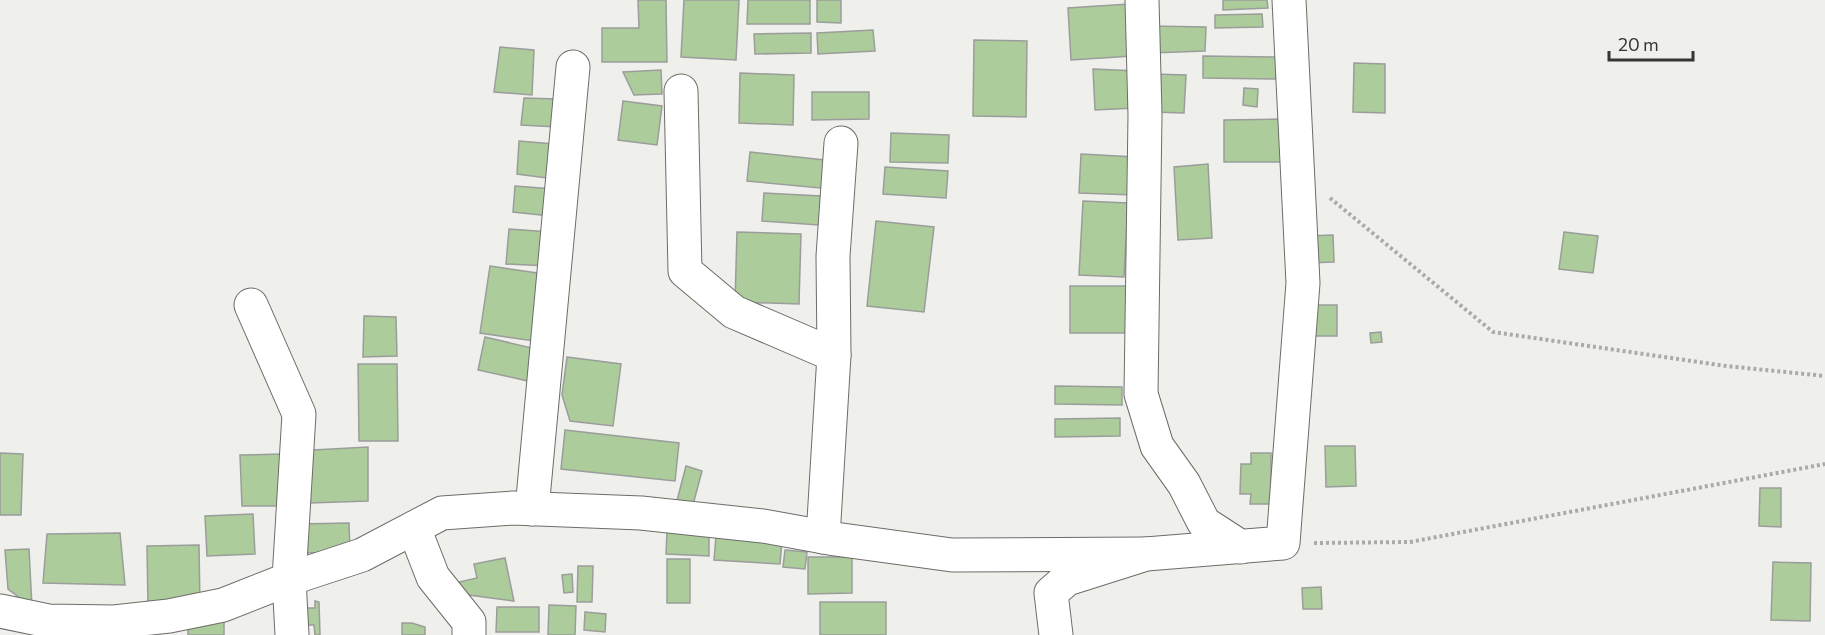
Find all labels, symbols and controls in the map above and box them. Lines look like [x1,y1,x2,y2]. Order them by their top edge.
scale bar [1609,24,1693,62]
text: 20 m [1618,33,1659,55]

